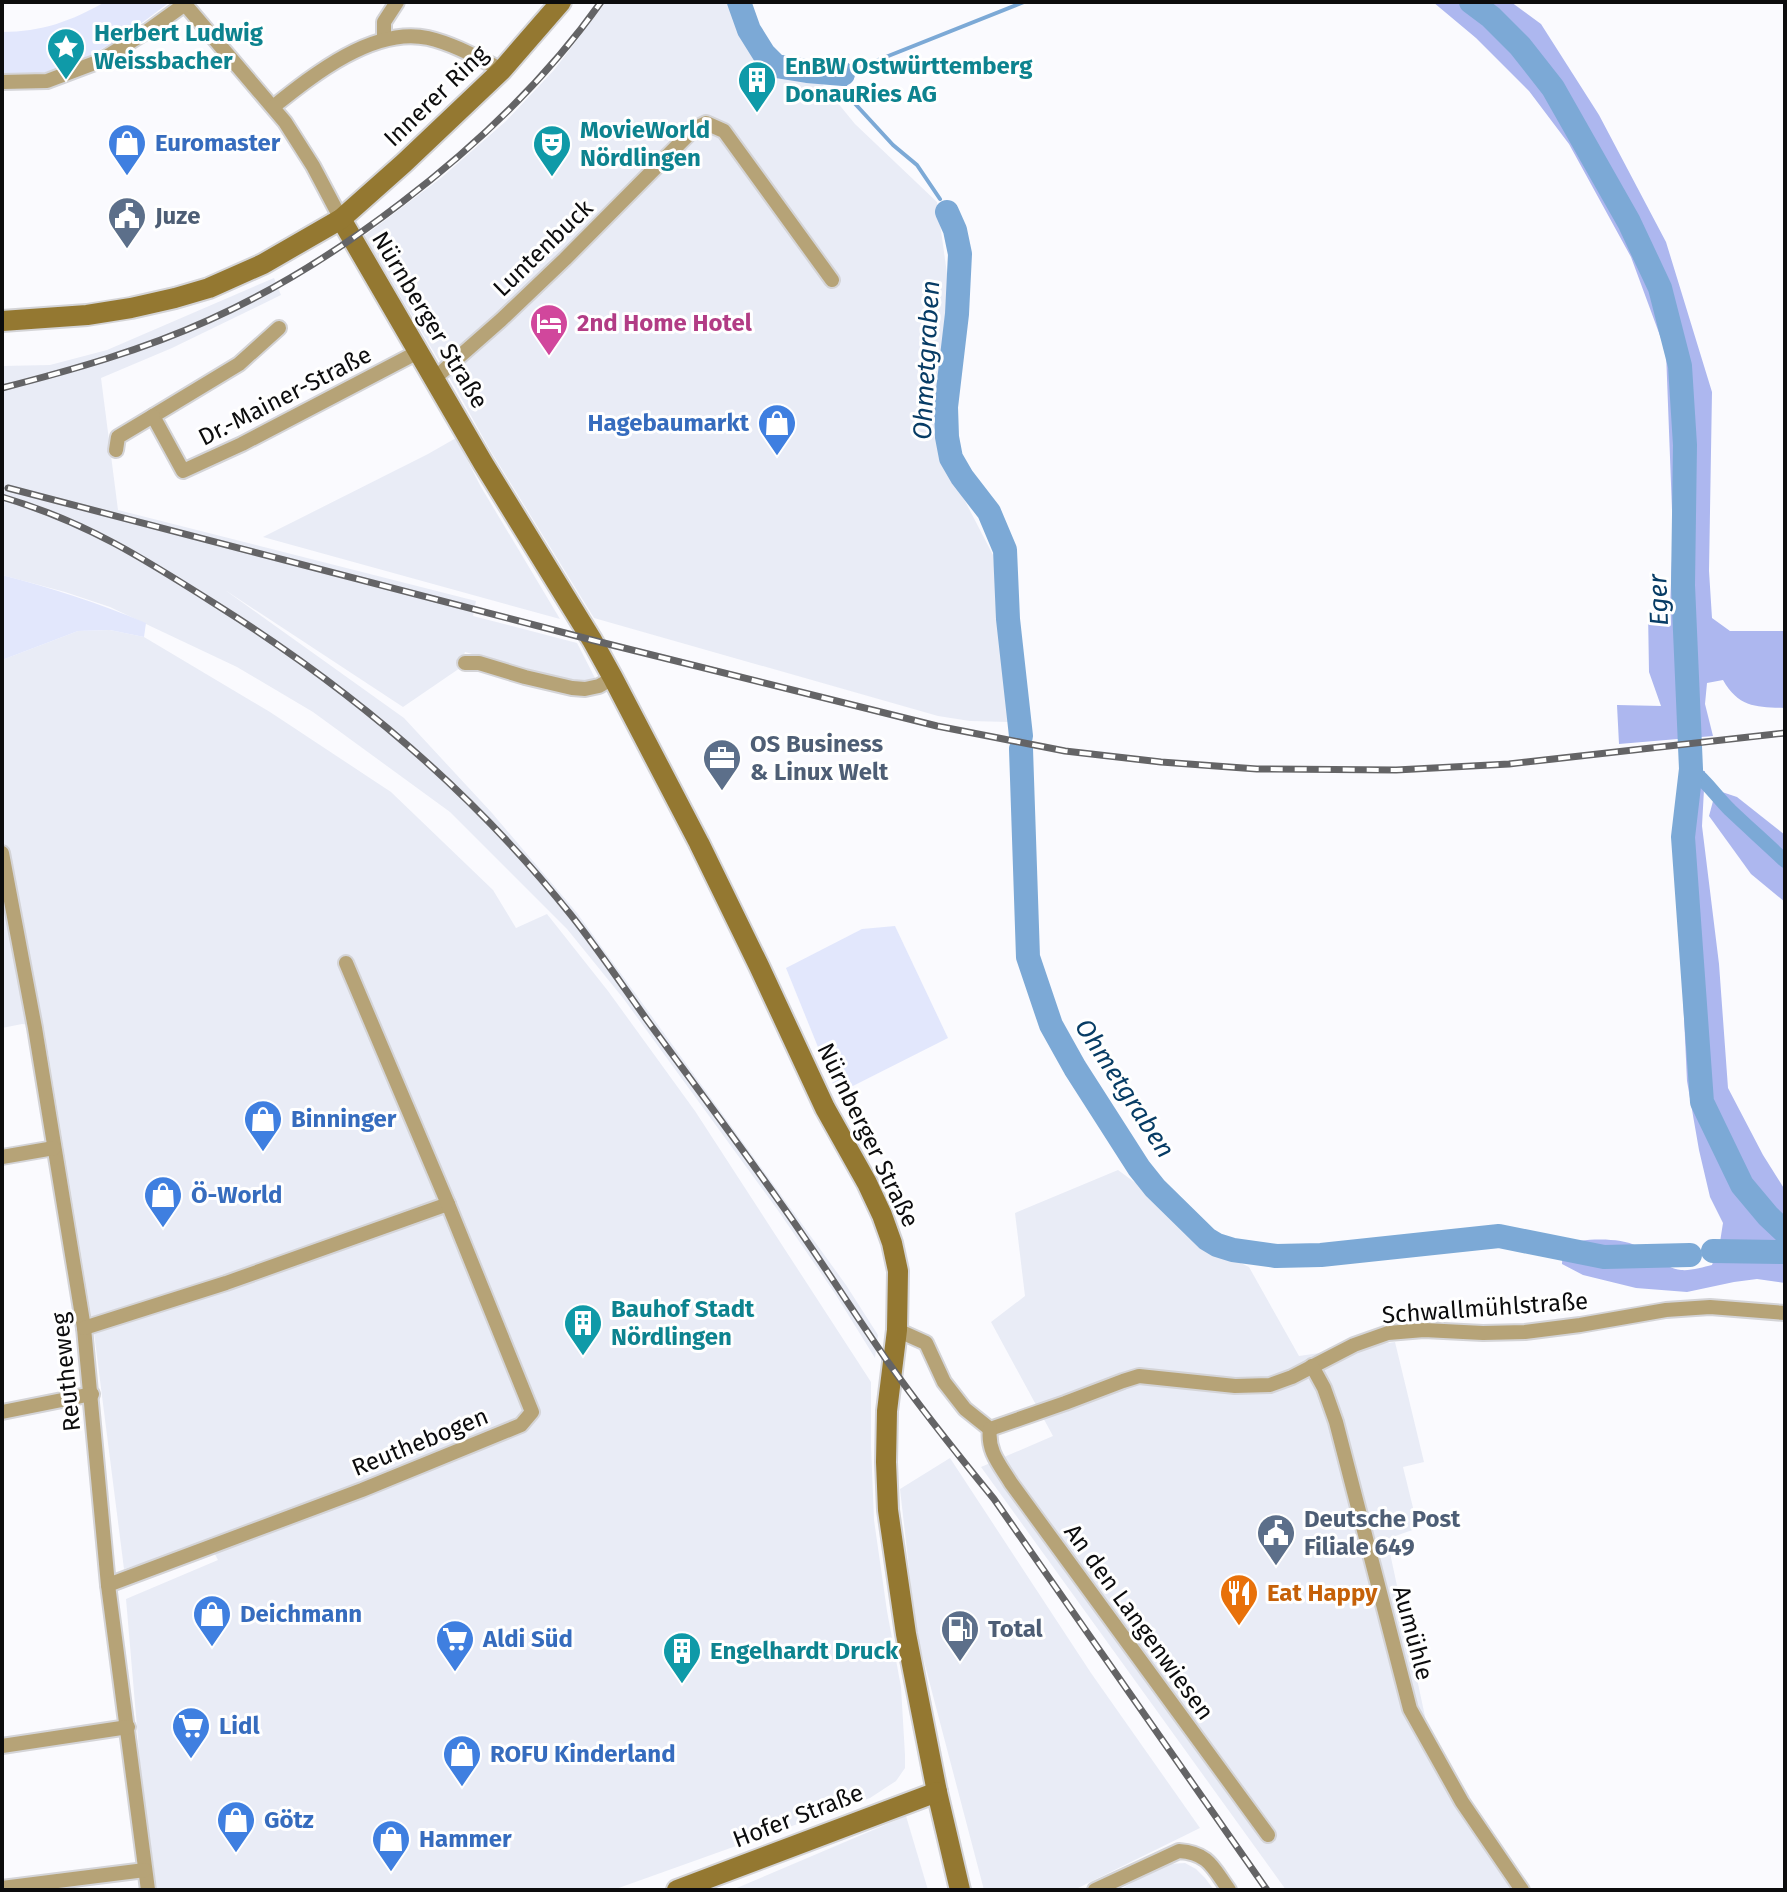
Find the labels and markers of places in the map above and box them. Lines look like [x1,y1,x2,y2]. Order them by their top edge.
place label: Herbert Ludwig Weissbacher [94,19,264,75]
place icon: Herbert Ludwig Weissbacher [45,26,87,81]
place label: EnBW Ostwürttemberg DonauRies AG [785,52,1033,108]
building icon: EnBW Ostwürttemberg DonauRies AG [736,59,778,114]
place label: MovieWorld Nördlingen [580,116,710,172]
shop icon: Euromaster [106,122,148,177]
theatre icon: MovieWorld Nördlingen [531,123,573,178]
place label: Euromaster [155,129,281,157]
public building icon: Juze [106,195,148,250]
place label: Juze [154,202,200,230]
hotel icon: 2nd Home Hotel [528,302,570,357]
place label: 2nd Home Hotel [577,309,753,337]
shop icon: Hagebaumarkt [756,402,798,457]
place label: Hagebaumarkt [588,409,750,437]
place label: OS Business & Linux Welt [750,730,889,786]
office icon: OS Business & Linux Welt [701,737,743,792]
shop icon: Binninger [242,1098,284,1153]
place label: Binninger [291,1105,397,1133]
shop icon: Ö-World [142,1174,184,1229]
place label: Ö-World [191,1181,283,1209]
place label: Bauhof Stadt Nördlingen [611,1295,755,1351]
building icon: Bauhof Stadt Nördlingen [562,1302,604,1357]
place label: Deutsche Post Filiale 649 [1304,1505,1461,1561]
public building icon: Deutsche Post Filiale 649 [1255,1512,1297,1567]
restaurant icon: Eat Happy [1218,1572,1260,1627]
place label: Eat Happy [1267,1579,1378,1607]
shop icon: Deichmann [191,1593,233,1648]
place label: Deichmann [240,1600,362,1628]
fuel station icon: Total [939,1608,981,1663]
place label: Total [988,1615,1044,1643]
supermarket icon: Aldi Süd [434,1618,476,1673]
place label: Aldi Süd [482,1625,573,1653]
building icon: Engelhardt Druck [661,1630,703,1685]
place label: Engelhardt Druck [710,1637,899,1665]
supermarket icon: Lidl [170,1705,212,1760]
place label: Lidl [219,1712,260,1740]
shop icon: ROFU Kinderland [441,1733,483,1788]
place label: ROFU Kinderland [490,1740,676,1768]
shop icon: Götz [215,1799,257,1854]
place label: Götz [264,1806,314,1834]
shop icon: Hammer [370,1818,412,1873]
place label: Hammer [419,1825,512,1853]

